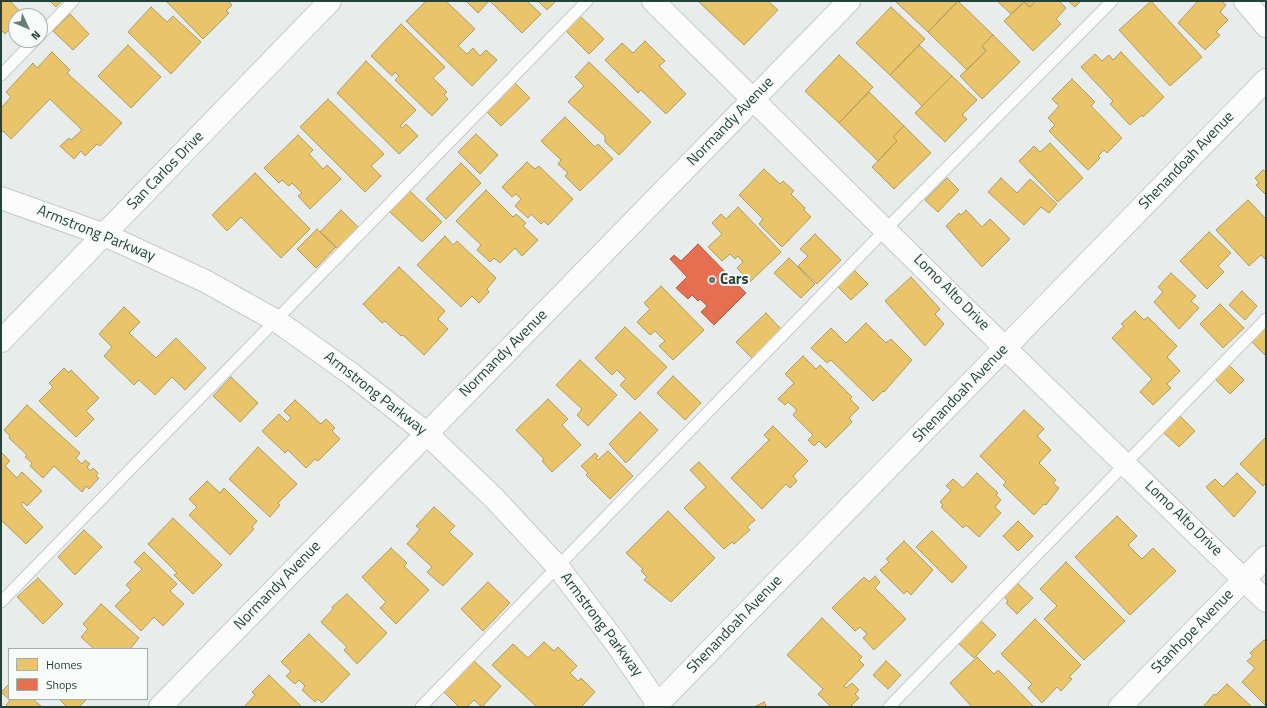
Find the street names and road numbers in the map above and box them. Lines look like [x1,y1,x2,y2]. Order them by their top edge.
street label: Normandy Avenue [684,74,778,170]
street label: Shenandoah Avenue [1136,108,1238,214]
street label: San Carlos Drive [124,128,208,214]
street label: Armstrong Parkway [34,202,158,266]
street label: Lomo Alto Drive [909,251,993,335]
street label: Normandy Avenue [456,306,552,402]
street label: Shenandoah Avenue [910,341,1012,447]
street label: Armstrong Parkway [320,348,430,440]
street label: Lomo Alto Drive [1141,478,1225,560]
street label: Normandy Avenue [231,538,325,634]
street label: Armstrong Parkway [556,569,646,681]
street label: Shenandoah Avenue [684,572,786,678]
street label: Stanhope Avenue [1148,586,1238,678]

